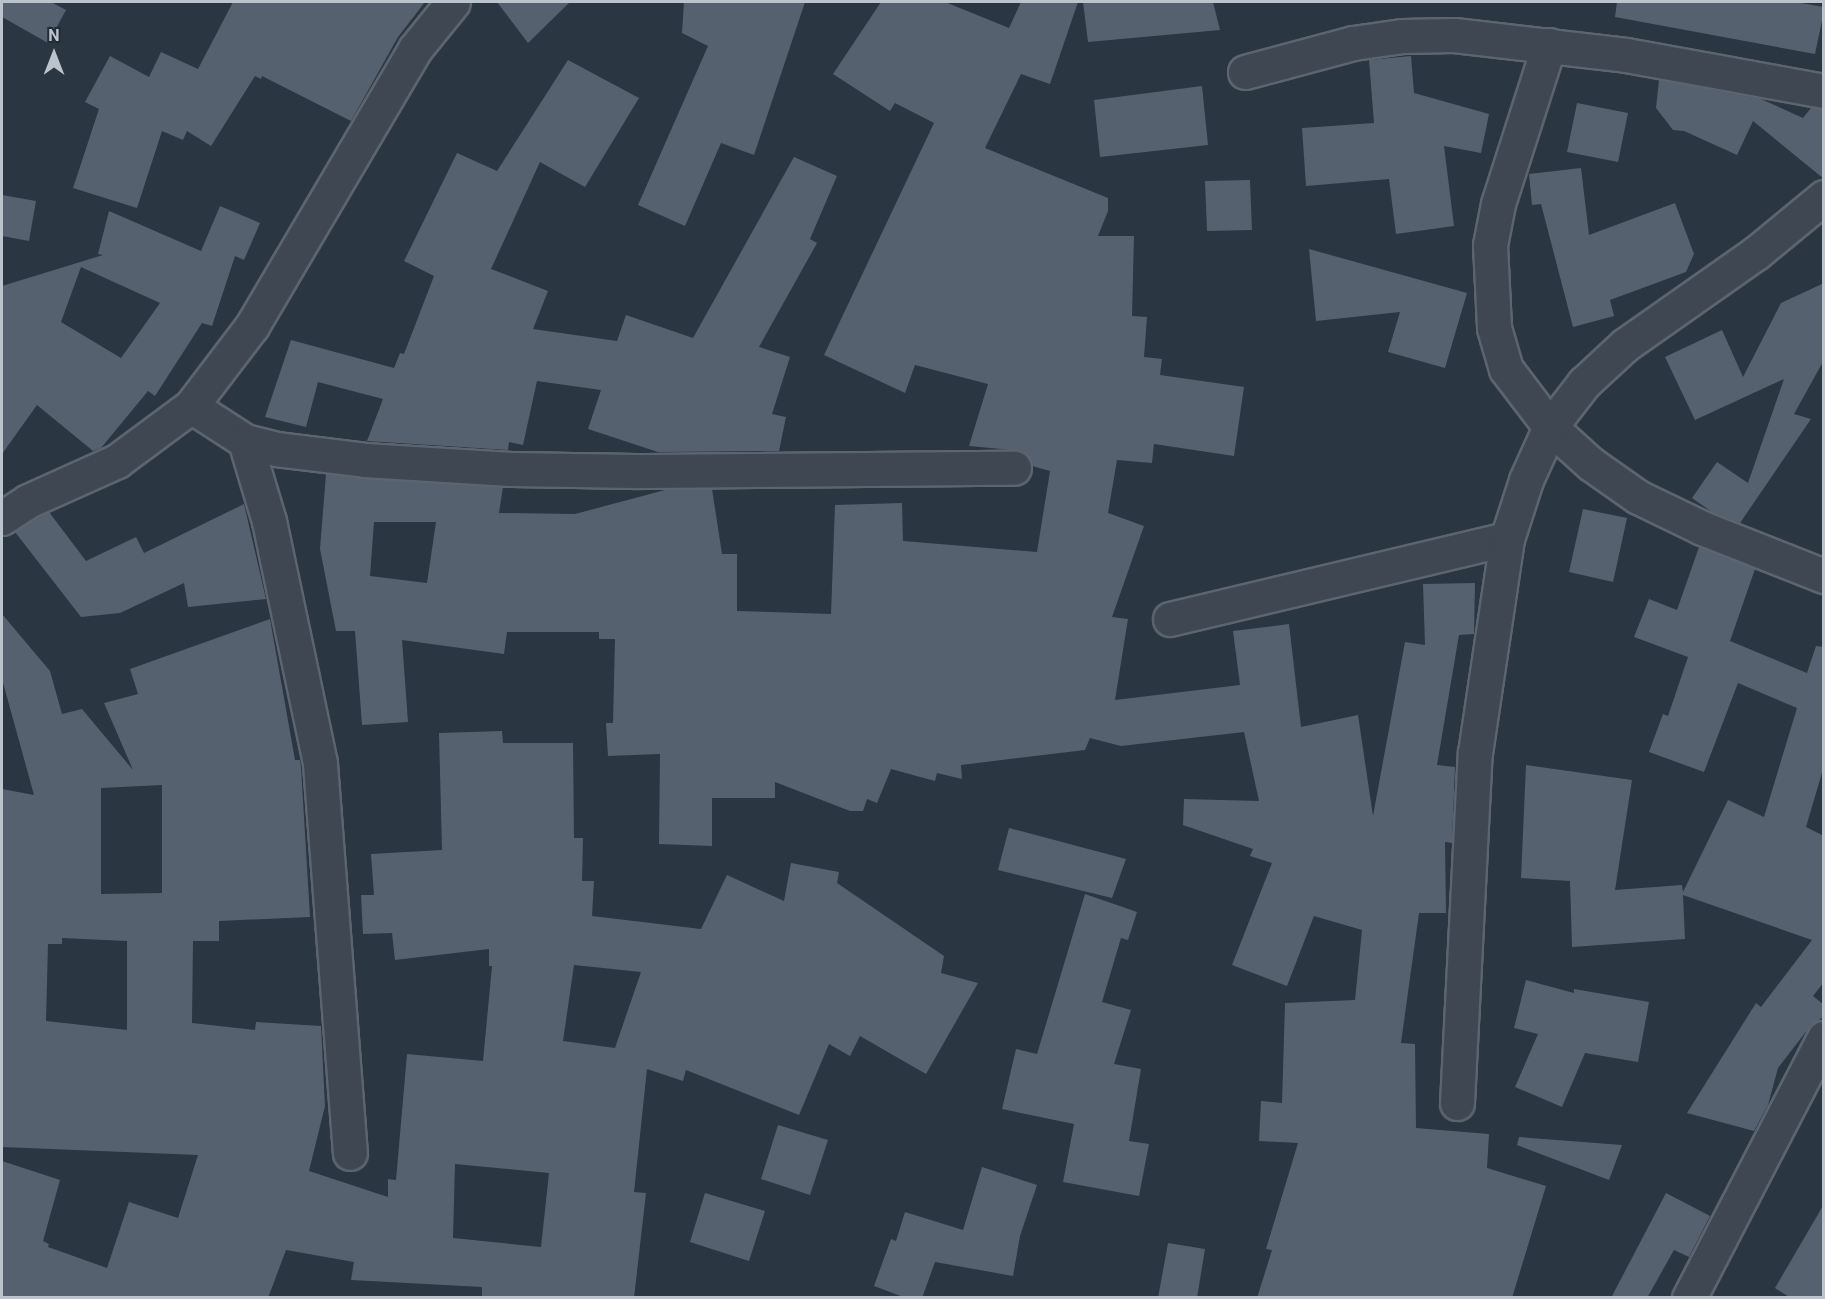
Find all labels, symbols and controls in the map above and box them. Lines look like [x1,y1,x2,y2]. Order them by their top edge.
north arrow [24,24,84,84]
text: N [48,26,60,45]

